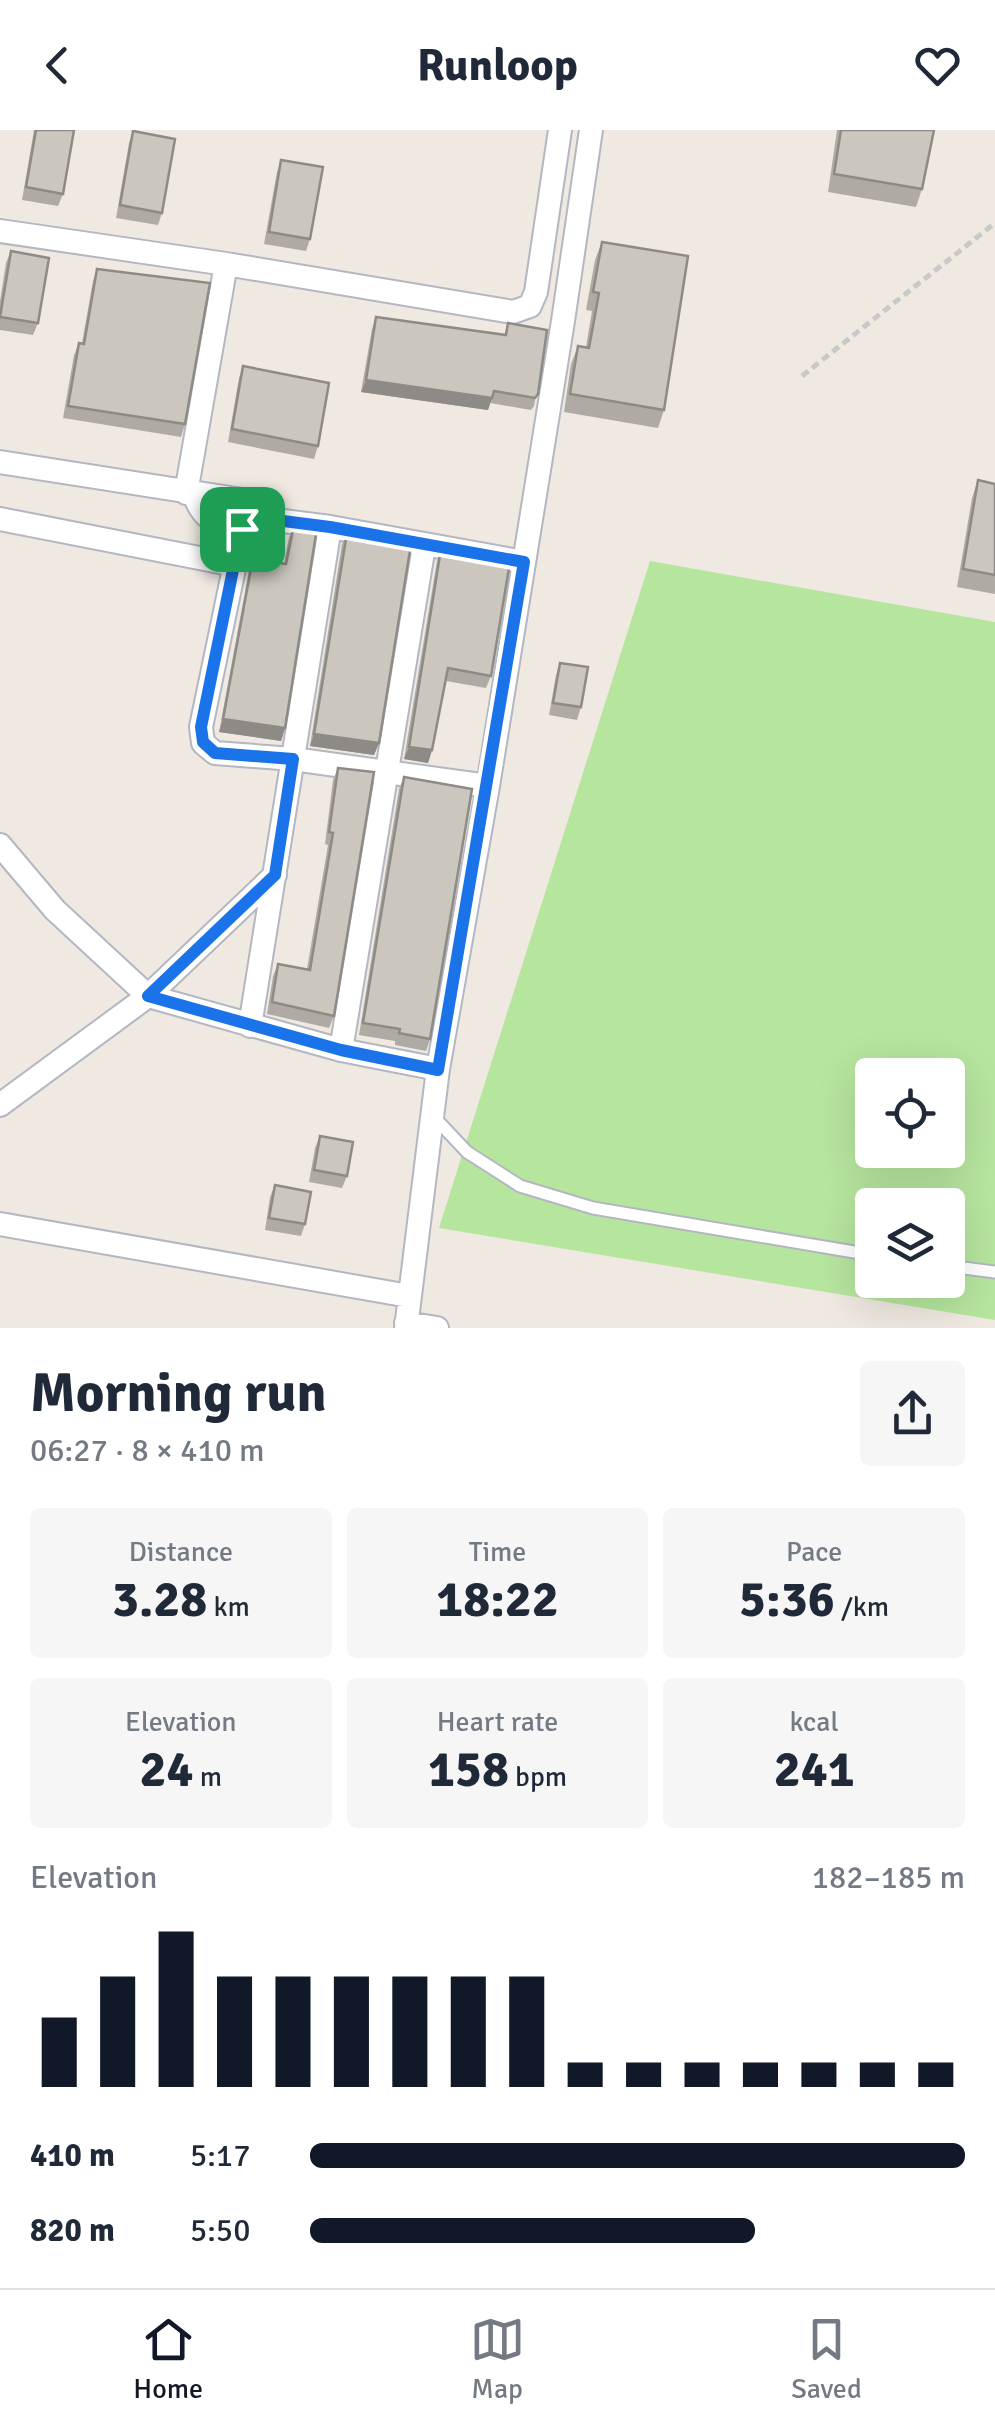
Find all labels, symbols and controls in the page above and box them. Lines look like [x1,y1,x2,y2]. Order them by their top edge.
icon: back [30,38,85,93]
text: Runloop [417,38,578,93]
icon: heart [910,38,965,93]
pin [200,487,285,572]
icon: arrive [215,502,270,557]
map controls [855,1058,965,1298]
button: locate [855,1058,965,1168]
button: layers [855,1188,965,1298]
text: Morning run [30,1359,327,1427]
button: share [860,1361,965,1466]
text: 06:27 · 8 × 410 m [30,1431,265,1470]
text: Distance [129,1535,233,1569]
text: Time [469,1535,526,1569]
text: Pace [786,1535,842,1569]
text: 3.28 [112,1569,207,1631]
text: 18:22 [436,1569,559,1631]
text: 5:36 [739,1569,835,1631]
text: km [207,1590,250,1624]
text: /km [835,1590,889,1624]
text: Elevation [125,1705,237,1739]
text: Heart rate [437,1705,558,1739]
text: kcal [790,1705,839,1739]
text: 24 [140,1739,194,1801]
text: 158 [428,1739,509,1801]
text: 241 [774,1739,855,1801]
text: m [194,1760,222,1794]
text: bpm [509,1760,567,1794]
text: Elevation [30,1858,157,1897]
text: 182–185 m [812,1858,965,1897]
text: 410 m [30,2136,115,2175]
text: 5:17 [190,2136,250,2175]
text: 820 m [30,2211,115,2250]
text: 5:50 [190,2211,250,2250]
tab: Home [133,2312,203,2406]
tab: Map [470,2312,525,2406]
tab: Saved [791,2312,862,2406]

